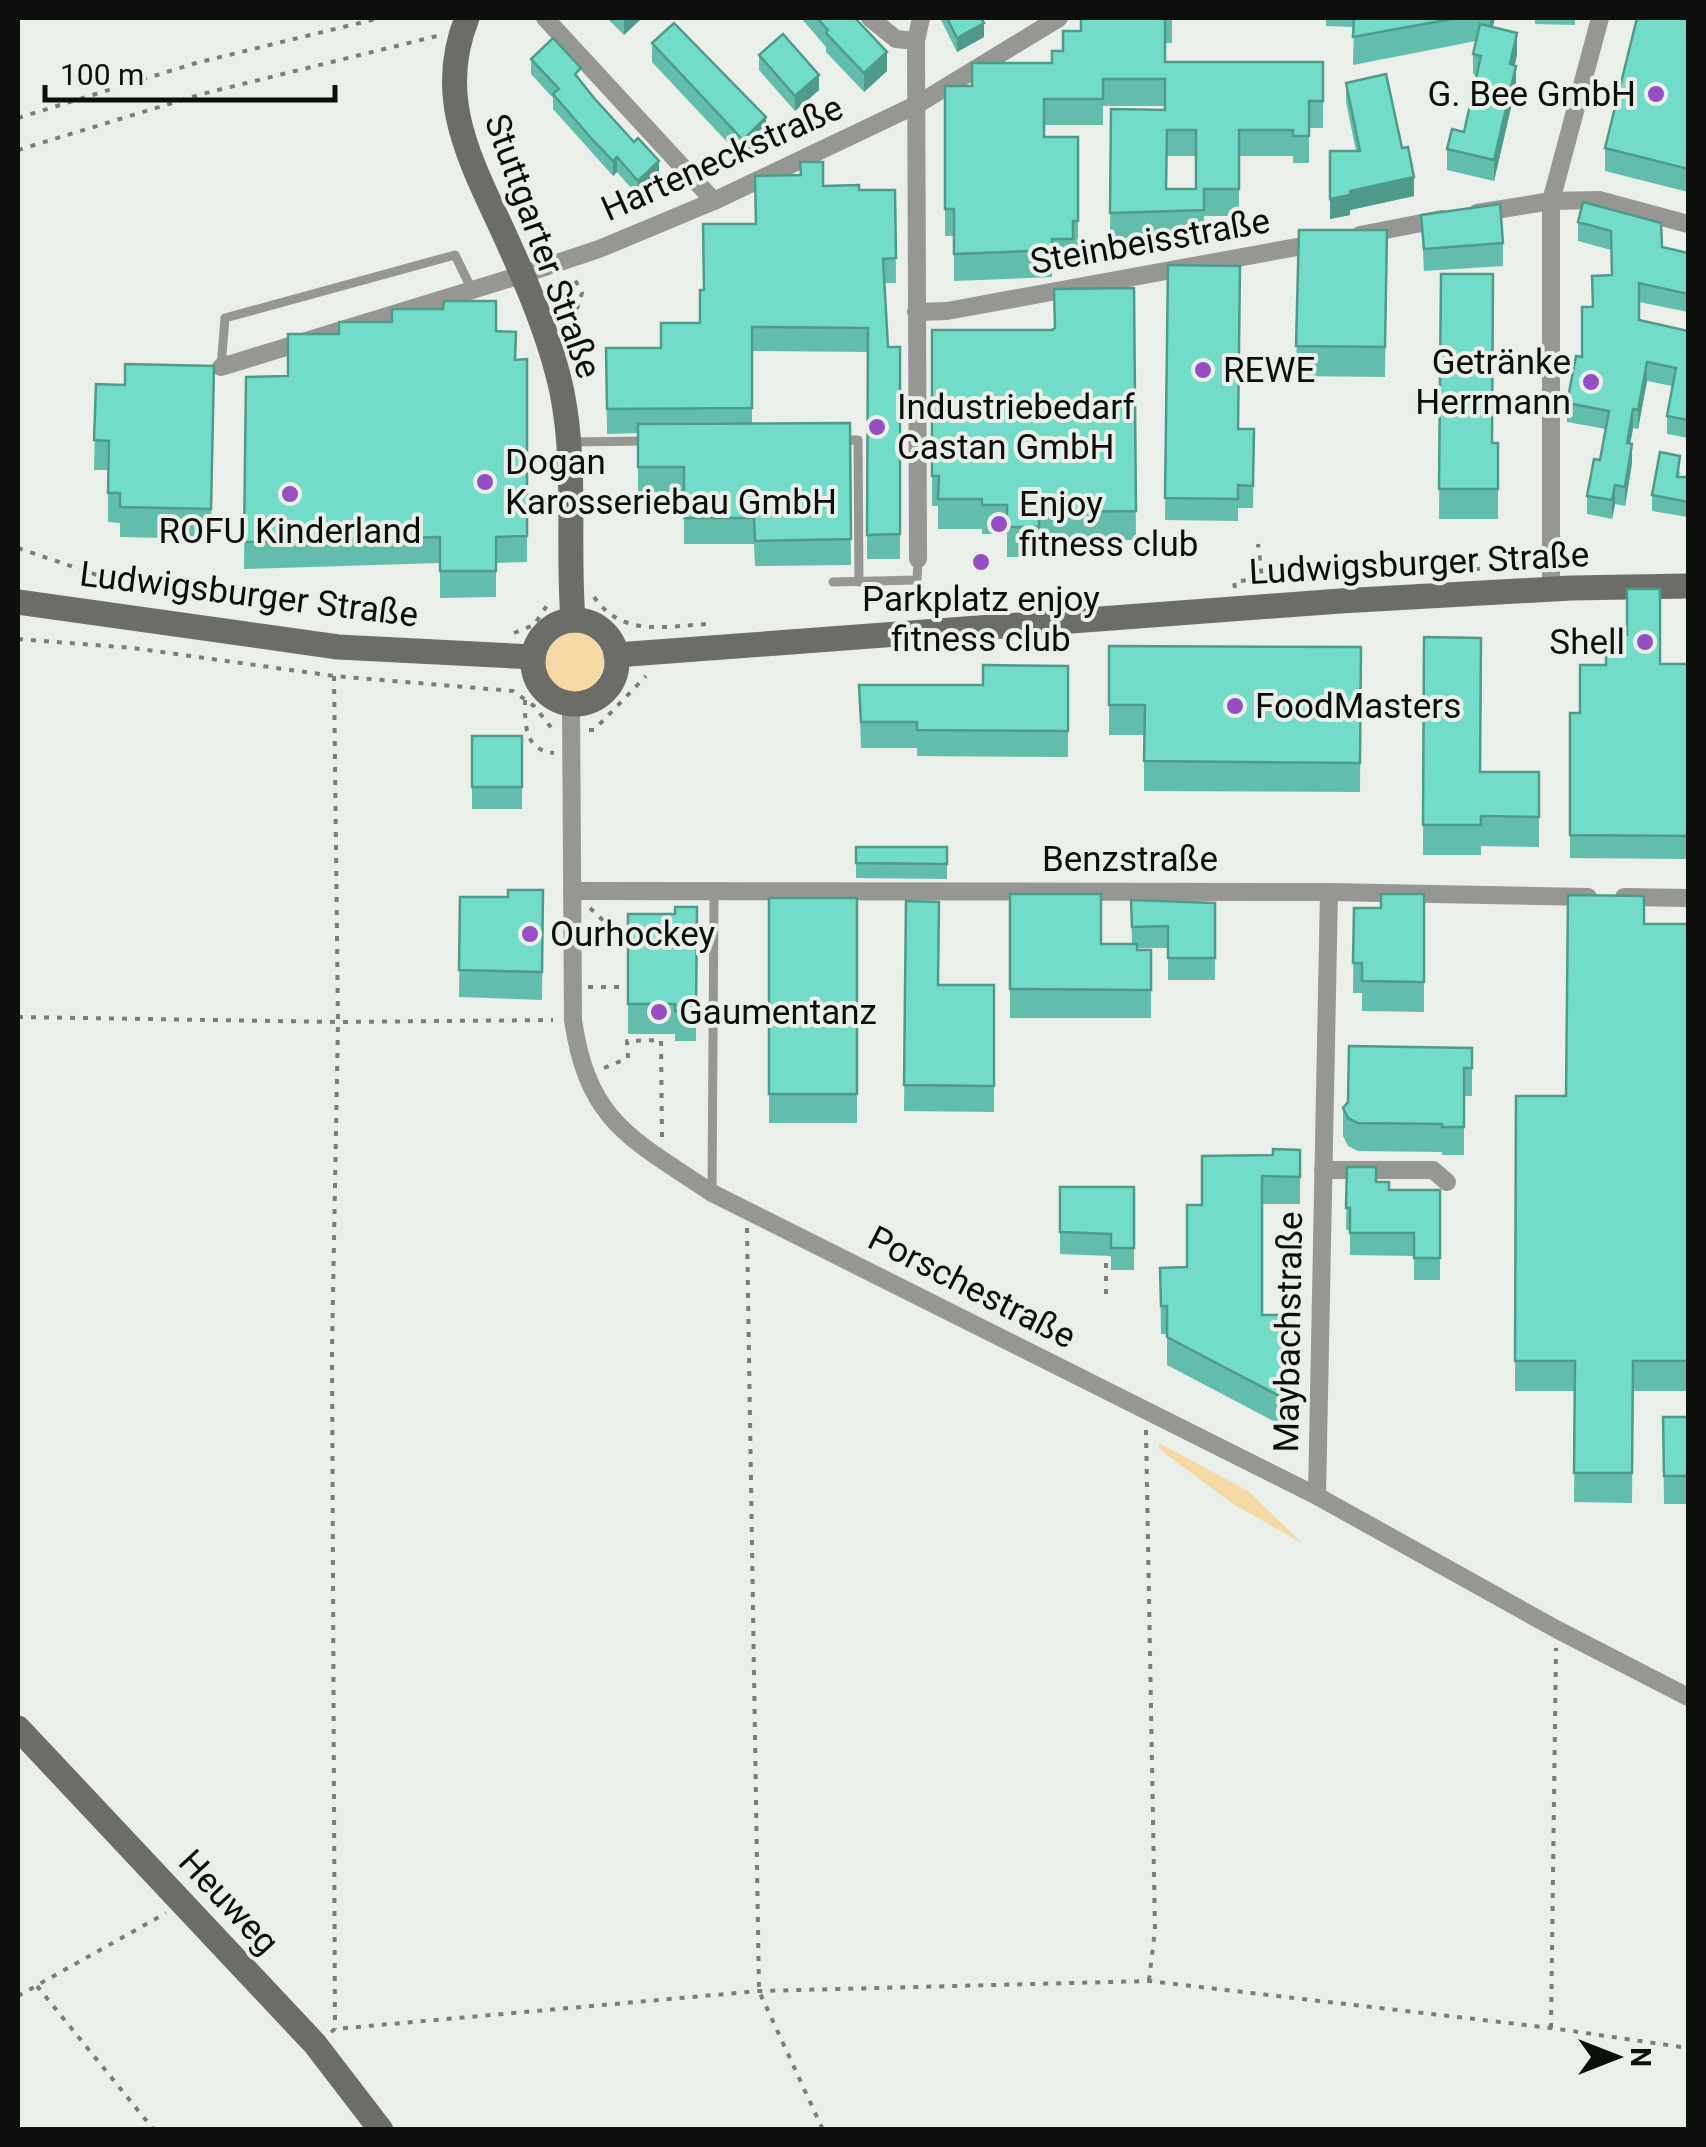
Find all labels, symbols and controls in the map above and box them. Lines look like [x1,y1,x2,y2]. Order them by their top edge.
scale bar [45,40,335,102]
text: 100 m [60,57,144,92]
place label: G. Bee GmbH [1427,74,1636,115]
marker: G. Bee GmbH [1645,83,1667,105]
street label: Harteneckstraße [595,87,849,230]
street label: Stuttgarter Straße [476,108,609,384]
street label: Steinbeisstraße [1027,200,1273,283]
place label: Getränke Herrmann [1415,342,1571,423]
place label: REWE [1223,350,1315,391]
marker: REWE [1192,359,1214,381]
marker: Getränke Herrmann [1580,371,1602,393]
place label: Industriebedarf Castan GmbH [897,387,1135,468]
marker: Industriebedarf Castan GmbH [866,416,888,438]
place label: Dogan Karosseriebau GmbH [505,442,837,523]
marker: Dogan Karosseriebau GmbH [474,471,496,493]
marker: ROFU Kinderland [279,483,301,505]
place label: Enjoy fitness club [1019,484,1198,565]
place label: ROFU Kinderland [159,511,421,552]
marker: Enjoy fitness club [988,513,1010,535]
street label: Ludwigsburger Straße [1248,534,1590,593]
marker: Parkplatz enjoy fitness club [970,551,992,573]
street label: Ludwigsburger Straße [77,553,421,636]
place label: Parkplatz enjoy fitness club [862,579,1100,660]
place label: Shell [1549,622,1625,663]
marker: Shell [1634,631,1656,653]
place label: FoodMasters [1255,686,1461,727]
marker: FoodMasters [1224,695,1246,717]
street label: Benzstraße [1042,839,1218,880]
place label: Ourhockey [550,914,716,955]
marker: Ourhockey [519,923,541,945]
place label: Gaumentanz [679,992,877,1033]
marker: Gaumentanz [648,1001,670,1023]
street label: Maybachstraße [1266,1211,1311,1453]
street label: Porschestraße [861,1218,1082,1357]
street label: Heuweg [170,1842,287,1963]
north arrow [1566,2007,1666,2107]
text: N [1624,2047,1657,2067]

